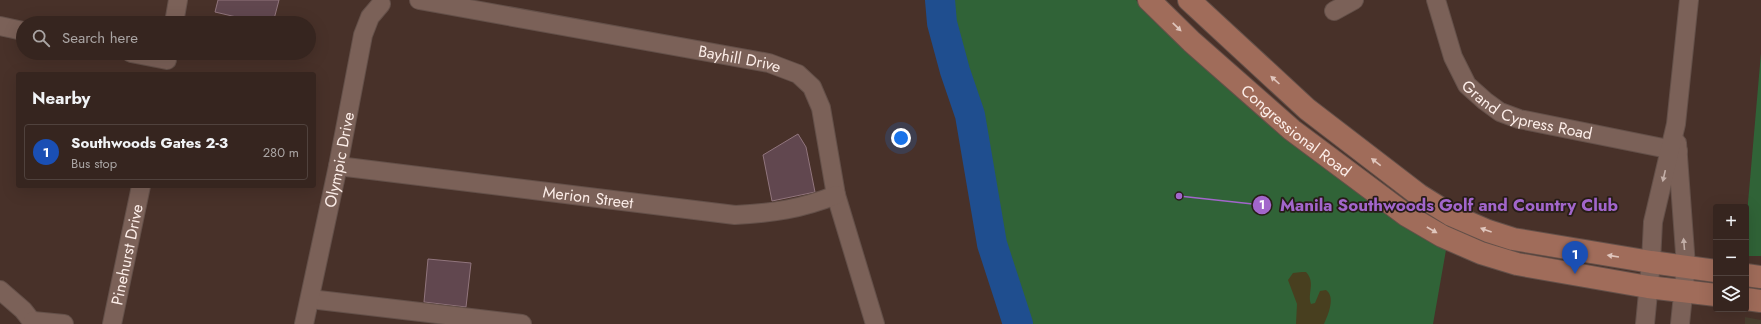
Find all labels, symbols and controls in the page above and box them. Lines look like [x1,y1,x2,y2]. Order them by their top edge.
search box [16,16,316,60]
one-way arrow [1172,22,1182,32]
icon: search [30,27,52,49]
text: Search here [62,27,138,49]
street label: Bayhill Drive [696,39,785,78]
street label: Grand Cypress Road [1457,74,1595,145]
one-way arrow [1270,75,1280,84]
street label: Congressional Road [1236,79,1356,182]
text: Nearby [32,86,90,110]
street label: Olympic Drive [318,110,360,210]
your location [891,128,911,148]
text: Southwoods Gates 2-3 [71,132,228,154]
text: 1 [43,143,49,162]
text: 280 m [263,143,299,162]
text: Bus stop [71,154,117,173]
one-way arrow [1370,157,1381,166]
one-way arrow [1660,169,1666,182]
street label: Merion Street [541,180,635,214]
callout: Manila Southwoods Golf and Country Club [1252,190,1626,219]
text: Manila Southwoods Golf and Country Club [1280,193,1618,217]
text: 1 [1259,196,1265,214]
street label: Pinehurst Drive [105,202,148,307]
map controls [1713,204,1749,312]
button: + [1713,204,1749,240]
one-way arrow [1426,226,1438,233]
one-way arrow [1479,226,1491,232]
one-way arrow [1681,238,1687,250]
button: − [1713,240,1749,276]
pin: 1 [1562,241,1588,274]
one-way arrow [1607,253,1619,259]
button: layers [1713,276,1749,312]

